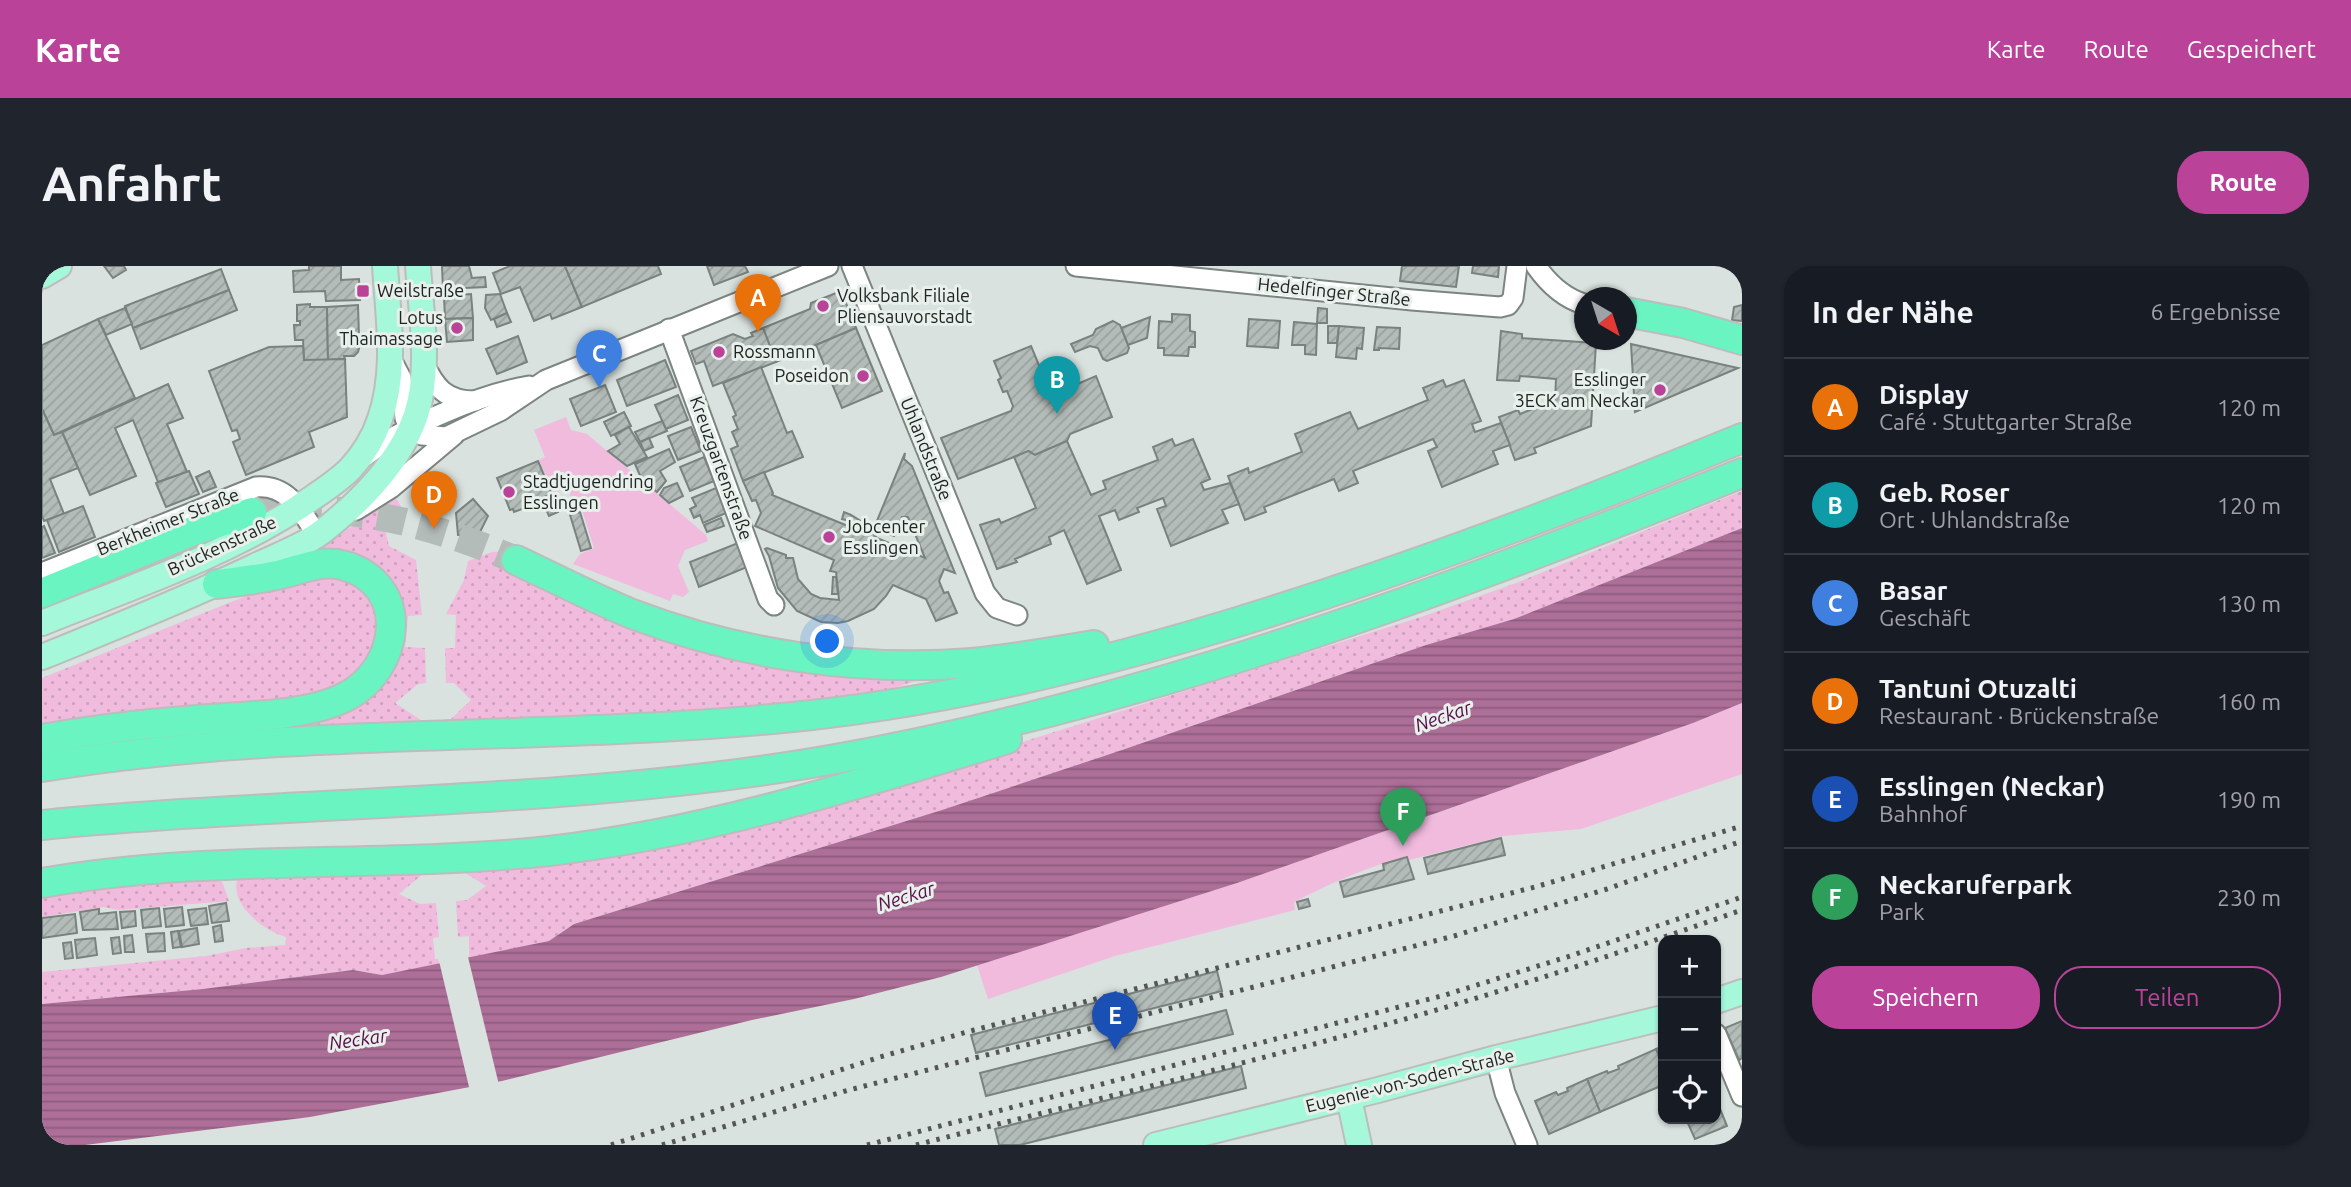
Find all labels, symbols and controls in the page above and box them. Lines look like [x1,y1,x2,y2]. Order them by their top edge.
text: Karte [35,31,121,68]
text: Karte [1987,36,2045,63]
text: Route [2083,36,2149,63]
text: Gespeichert [2187,36,2316,63]
button: Route [2177,151,2309,214]
text: Anfahrt [42,155,222,210]
street label: Hedelfinger Straße [1257,273,1412,309]
pin: A [735,274,781,332]
place label: Weilstraße [377,280,464,300]
marker: Weilstraße [355,283,371,299]
place label: Volksbank Filiale Pliensauvorstadt [837,285,972,326]
north arrow [1574,287,1637,350]
text: In der Nähe [1812,295,1974,329]
marker: Volksbank Filiale Pliensauvorstadt [815,298,831,314]
text: 6 Ergebnisse [2150,299,2281,324]
place label: Lotus Thaimassage [339,307,443,348]
marker: Lotus Thaimassage [449,320,465,336]
pin: C [576,330,622,388]
place label: Rossmann [733,341,816,361]
marker: Rossmann [711,344,727,360]
pin: B [1034,356,1080,414]
place label: Poseidon [774,365,849,385]
marker: Poseidon [855,368,871,384]
place label: Esslinger 3ECK am Neckar [1515,369,1646,410]
text: Display [1879,380,1969,409]
marker: Esslinger 3ECK am Neckar [1652,382,1668,398]
street label: Kreuzgartenstraße [687,393,757,542]
street label: Uhlandstraße [897,394,957,503]
text: A [1827,395,1843,420]
text: 120 m [2217,395,2281,420]
text: Café · Stuttgarter Straße [1879,409,2132,434]
pin: D [411,471,457,529]
place label: Stadtjugendring Esslingen [523,471,654,512]
text: Geb. Roser [1879,478,2010,507]
street label: Berkheimer Straße [94,483,242,559]
marker: Stadtjugendring Esslingen [501,484,517,500]
text: B [1827,493,1843,518]
text: 120 m [2217,493,2281,518]
text: Ort · Uhlandstraße [1879,507,2070,532]
street label: Brückenstraße [164,511,279,579]
place label: Jobcenter Esslingen [843,516,925,557]
marker: Jobcenter Esslingen [821,529,837,545]
text: Basar [1879,576,1947,605]
text: C [1828,591,1842,616]
text: 130 m [2217,591,2281,616]
text: Geschäft [1879,605,1970,630]
your location [810,624,844,658]
text: Tantuni Otuzalti [1879,674,2077,703]
text: D [1827,689,1843,714]
text: 160 m [2217,689,2281,714]
water label: Neckar [1412,696,1475,736]
text: Restaurant · Brückenstraße [1879,703,2159,728]
text: Esslingen (Neckar) [1879,772,2105,801]
text: E [1828,787,1842,812]
text: 190 m [2217,787,2281,812]
pin: F [1380,788,1426,846]
text: Bahnhof [1879,801,1967,826]
text: Neckaruferpark [1879,870,2072,899]
water label: Neckar [875,877,938,915]
text: F [1829,885,1841,910]
text: 230 m [2217,885,2281,910]
text: Park [1879,899,1925,924]
map controls [1658,935,1721,1124]
button: + [1658,935,1721,998]
button: Speichern [1812,966,2040,1029]
button: Teilen [2054,966,2281,1029]
pin: E [1092,992,1138,1050]
button: − [1658,998,1721,1061]
water label: Neckar [328,1024,389,1054]
street label: Eugenie-von-Soden-Straße [1303,1044,1516,1116]
button: locate [1658,1061,1721,1124]

